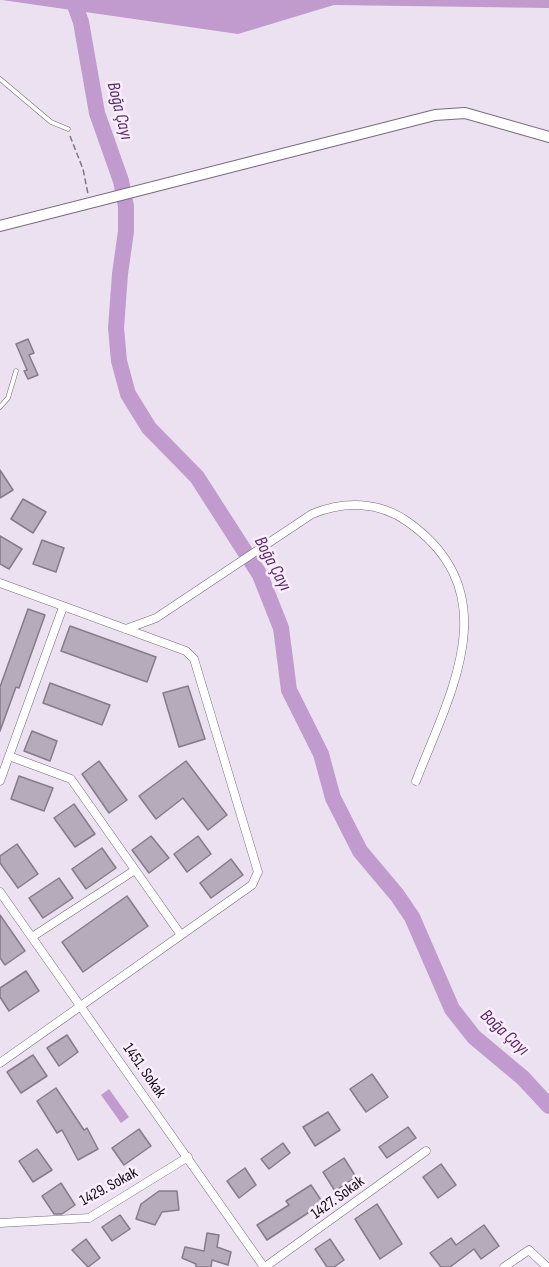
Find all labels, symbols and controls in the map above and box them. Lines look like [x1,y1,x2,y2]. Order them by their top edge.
water label: Boğa Çayı [101,80,137,142]
water label: Boğa Çayı [249,533,295,595]
water label: Boğa Çayı [475,1005,533,1061]
street label: 1451. Sokak [118,1040,170,1102]
street label: 1429. Sokak [77,1163,141,1211]
street label: 1427. Sokak [308,1172,368,1224]

